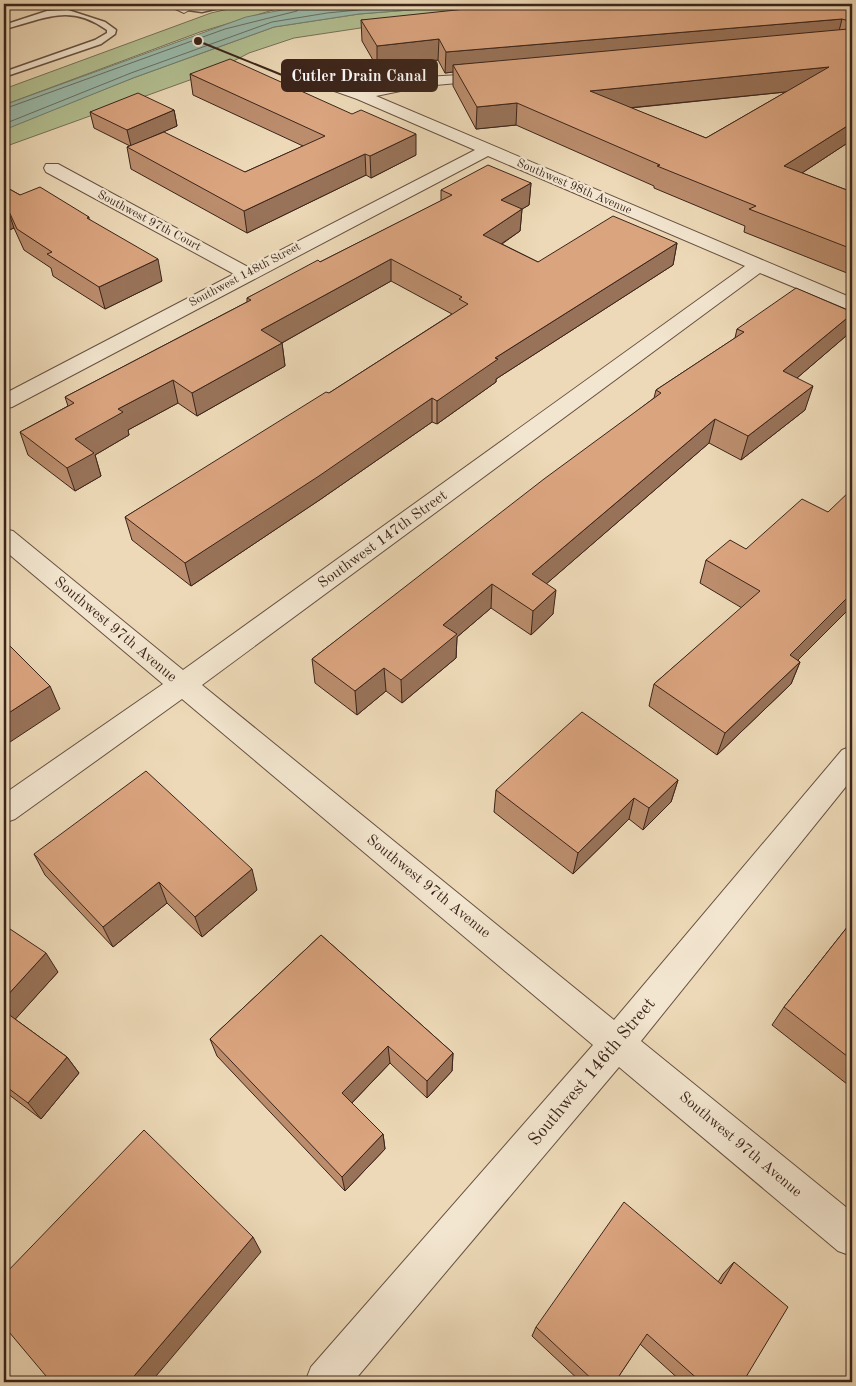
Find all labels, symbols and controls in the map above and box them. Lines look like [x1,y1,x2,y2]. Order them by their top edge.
callout: Cutler Drain Canal [282,60,437,91]
text: Cutler Drain Canal [291,69,427,85]
street label: Southwest 98th Avenue [515,157,634,217]
street label: Southwest 97th Court [95,189,203,253]
street label: Southwest 148th Street [187,241,303,309]
street label: Southwest 147th Street [316,488,450,592]
street label: Southwest 97th Avenue [51,575,179,685]
street label: Southwest 97th Avenue [363,833,493,942]
street label: Southwest 146th Street [525,995,659,1149]
street label: Southwest 97th Avenue [676,1090,804,1200]

